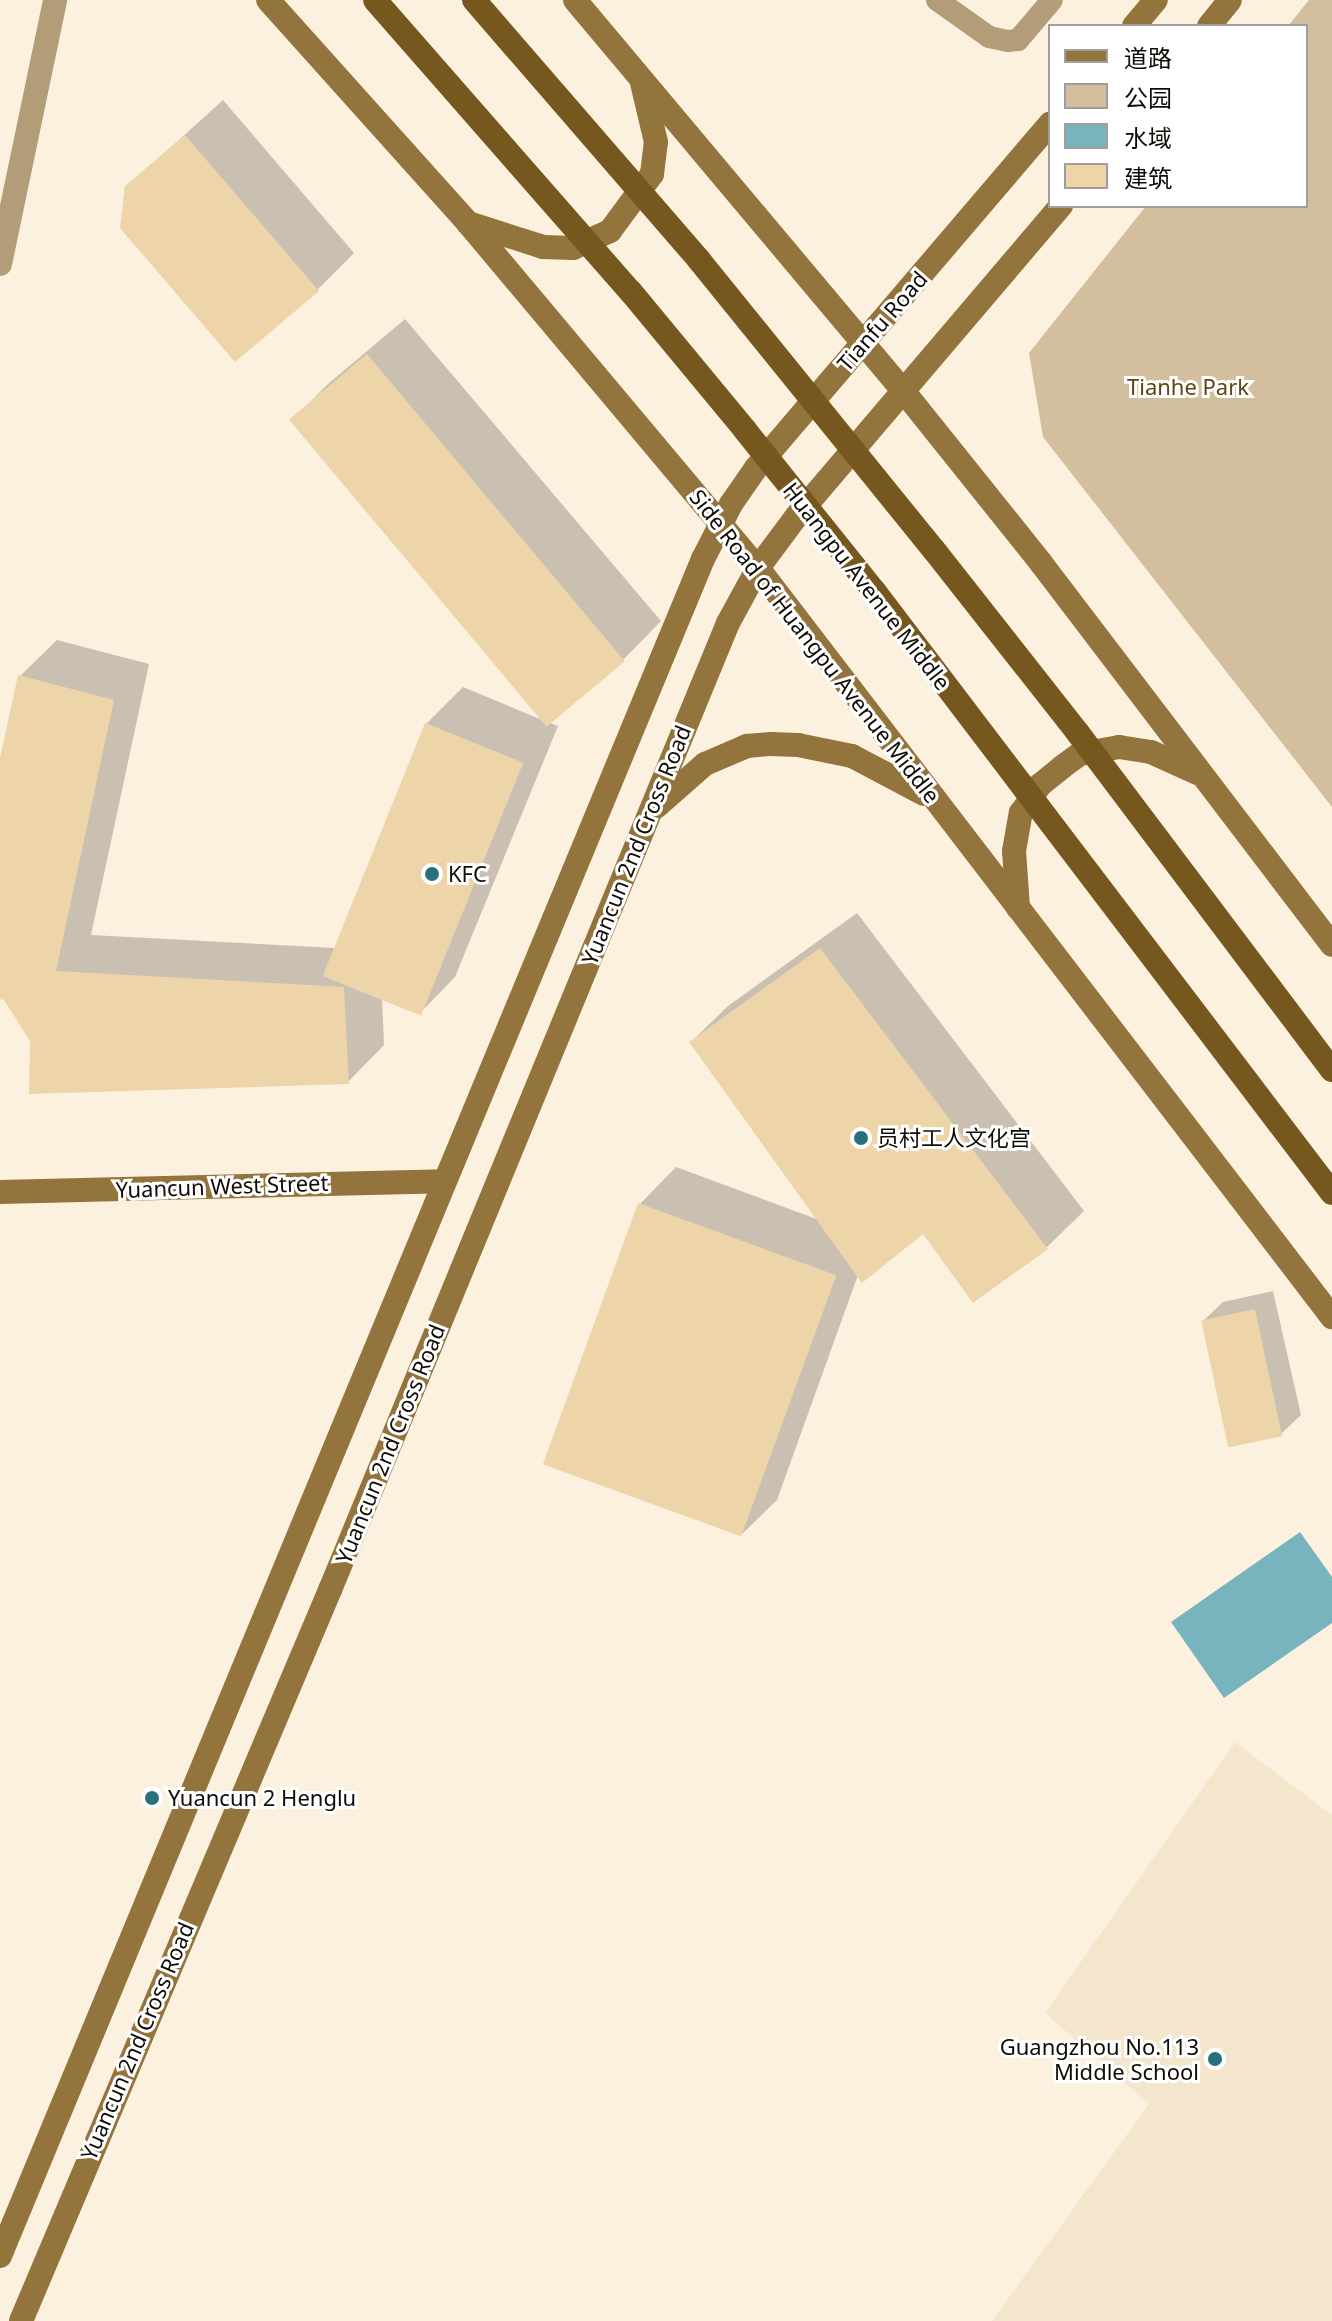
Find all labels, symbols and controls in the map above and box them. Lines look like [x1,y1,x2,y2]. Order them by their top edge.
legend [1048,24,1308,208]
text: 道路 [1124,41,1172,74]
text: 公园 [1124,81,1172,114]
text: 水域 [1124,121,1172,154]
text: 建筑 [1124,161,1172,194]
street label: Tianfu Road [831,266,933,376]
park label: Tianhe Park [1127,374,1249,400]
street label: Huangpu Avenue Middle [778,477,956,695]
street label: Side Road of Huangpu Avenue Middle [684,484,946,808]
street label: Yuancun 2nd Cross Road [576,721,696,969]
place label: KFC [448,861,487,887]
marker: KFC [423,865,441,883]
place label: 员村工人文化宫 [877,1125,1031,1151]
marker: 员村工人文化宫 [852,1129,870,1147]
street label: Yuancun West Street [115,1169,329,1203]
street label: Yuancun 2nd Cross Road [330,1320,450,1568]
place label: Yuancun 2 Henglu [168,1785,356,1811]
marker: Yuancun 2 Henglu [143,1789,161,1807]
street label: Yuancun 2nd Cross Road [75,1918,199,2164]
place label: Guangzhou No.113 Middle School [1000,2033,1199,2084]
marker: Guangzhou No.113 Middle School [1206,2050,1224,2068]

